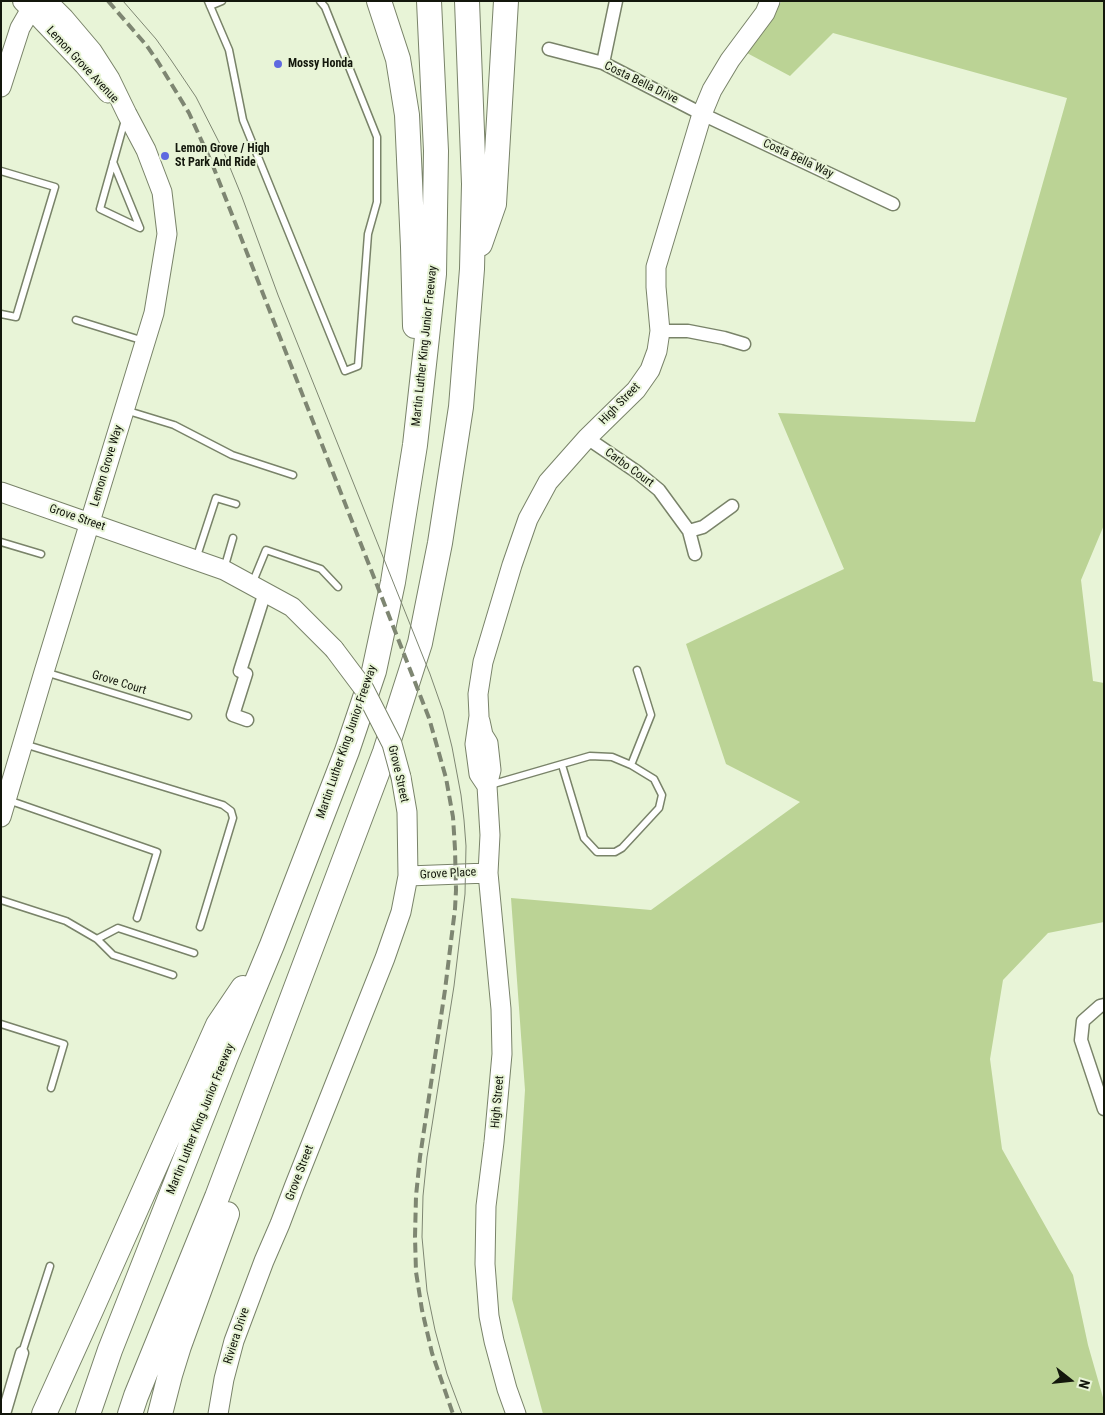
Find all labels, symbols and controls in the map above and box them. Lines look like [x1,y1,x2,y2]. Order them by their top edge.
street label: Lemon Grove Avenue [43,24,121,106]
place label: Mossy Honda [288,57,353,71]
marker: Mossy Honda [272,58,284,70]
street label: Costa Bella Drive [602,59,680,107]
street label: Costa Bella Way [760,136,836,182]
place label: Lemon Grove / High St Park And Ride [175,142,270,170]
marker: Lemon Grove / High St Park And Ride [159,150,171,162]
street label: Martin Luther King Junior Freeway [409,265,441,427]
street label: High Street [596,380,644,428]
street label: Lemon Grove Way [88,423,126,509]
street label: Carbo Court [602,445,656,491]
street label: Grove Street [47,502,107,534]
street label: Martin Luther King Junior Freeway [314,663,380,821]
street label: Grove Court [90,668,148,698]
street label: Grove Street [384,744,412,804]
street label: Grove Place [420,865,476,883]
street label: Martin Luther King Junior Freeway [164,1041,238,1197]
street label: High Street [489,1075,507,1129]
street label: Grove Street [283,1143,317,1203]
street label: Riviera Drive [221,1306,253,1366]
north arrow [1045,1355,1095,1405]
text: N [1076,1378,1093,1390]

